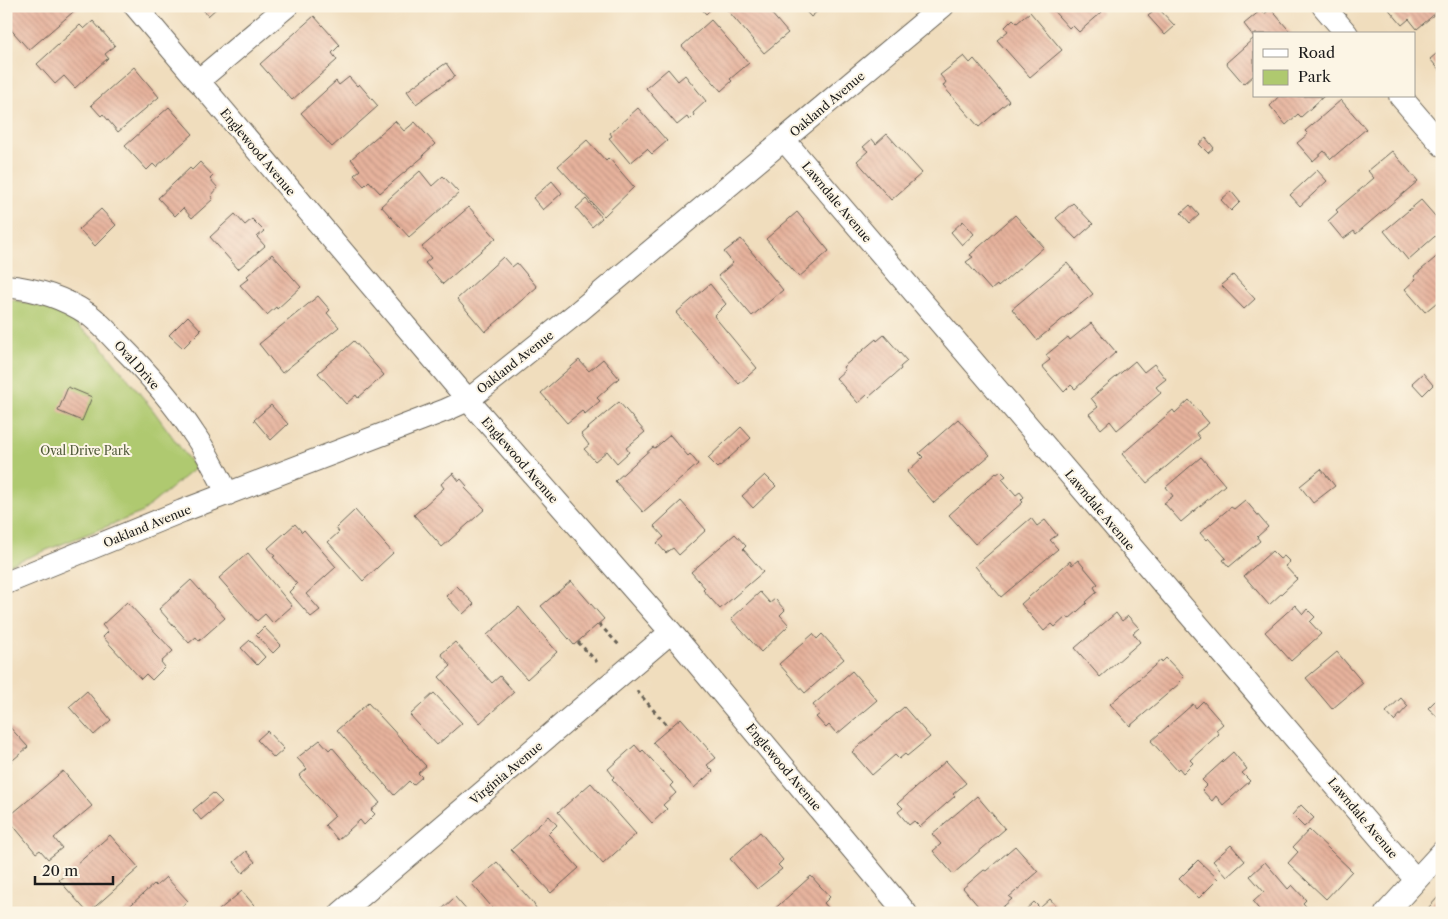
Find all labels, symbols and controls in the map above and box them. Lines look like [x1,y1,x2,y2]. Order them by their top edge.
legend [1253,32,1416,98]
text: Road [1298,43,1335,62]
text: Park [1298,67,1332,86]
street label: Oakland Avenue [786,68,868,140]
street label: Englewood Avenue [217,105,299,199]
street label: Lawndale Avenue [799,159,875,246]
street label: Oakland Avenue [474,327,557,397]
street label: Oval Drive [111,338,163,393]
street label: Englewood Avenue [479,414,562,506]
park label: Oval Drive Park [40,443,131,458]
street label: Lawndale Avenue [1062,467,1138,554]
street label: Oakland Avenue [101,501,193,550]
street label: Englewood Avenue [743,720,825,814]
street label: Virginia Avenue [466,738,546,808]
street label: Lawndale Avenue [1325,775,1401,862]
scale bar [35,854,112,886]
text: 20 m [42,861,78,880]

